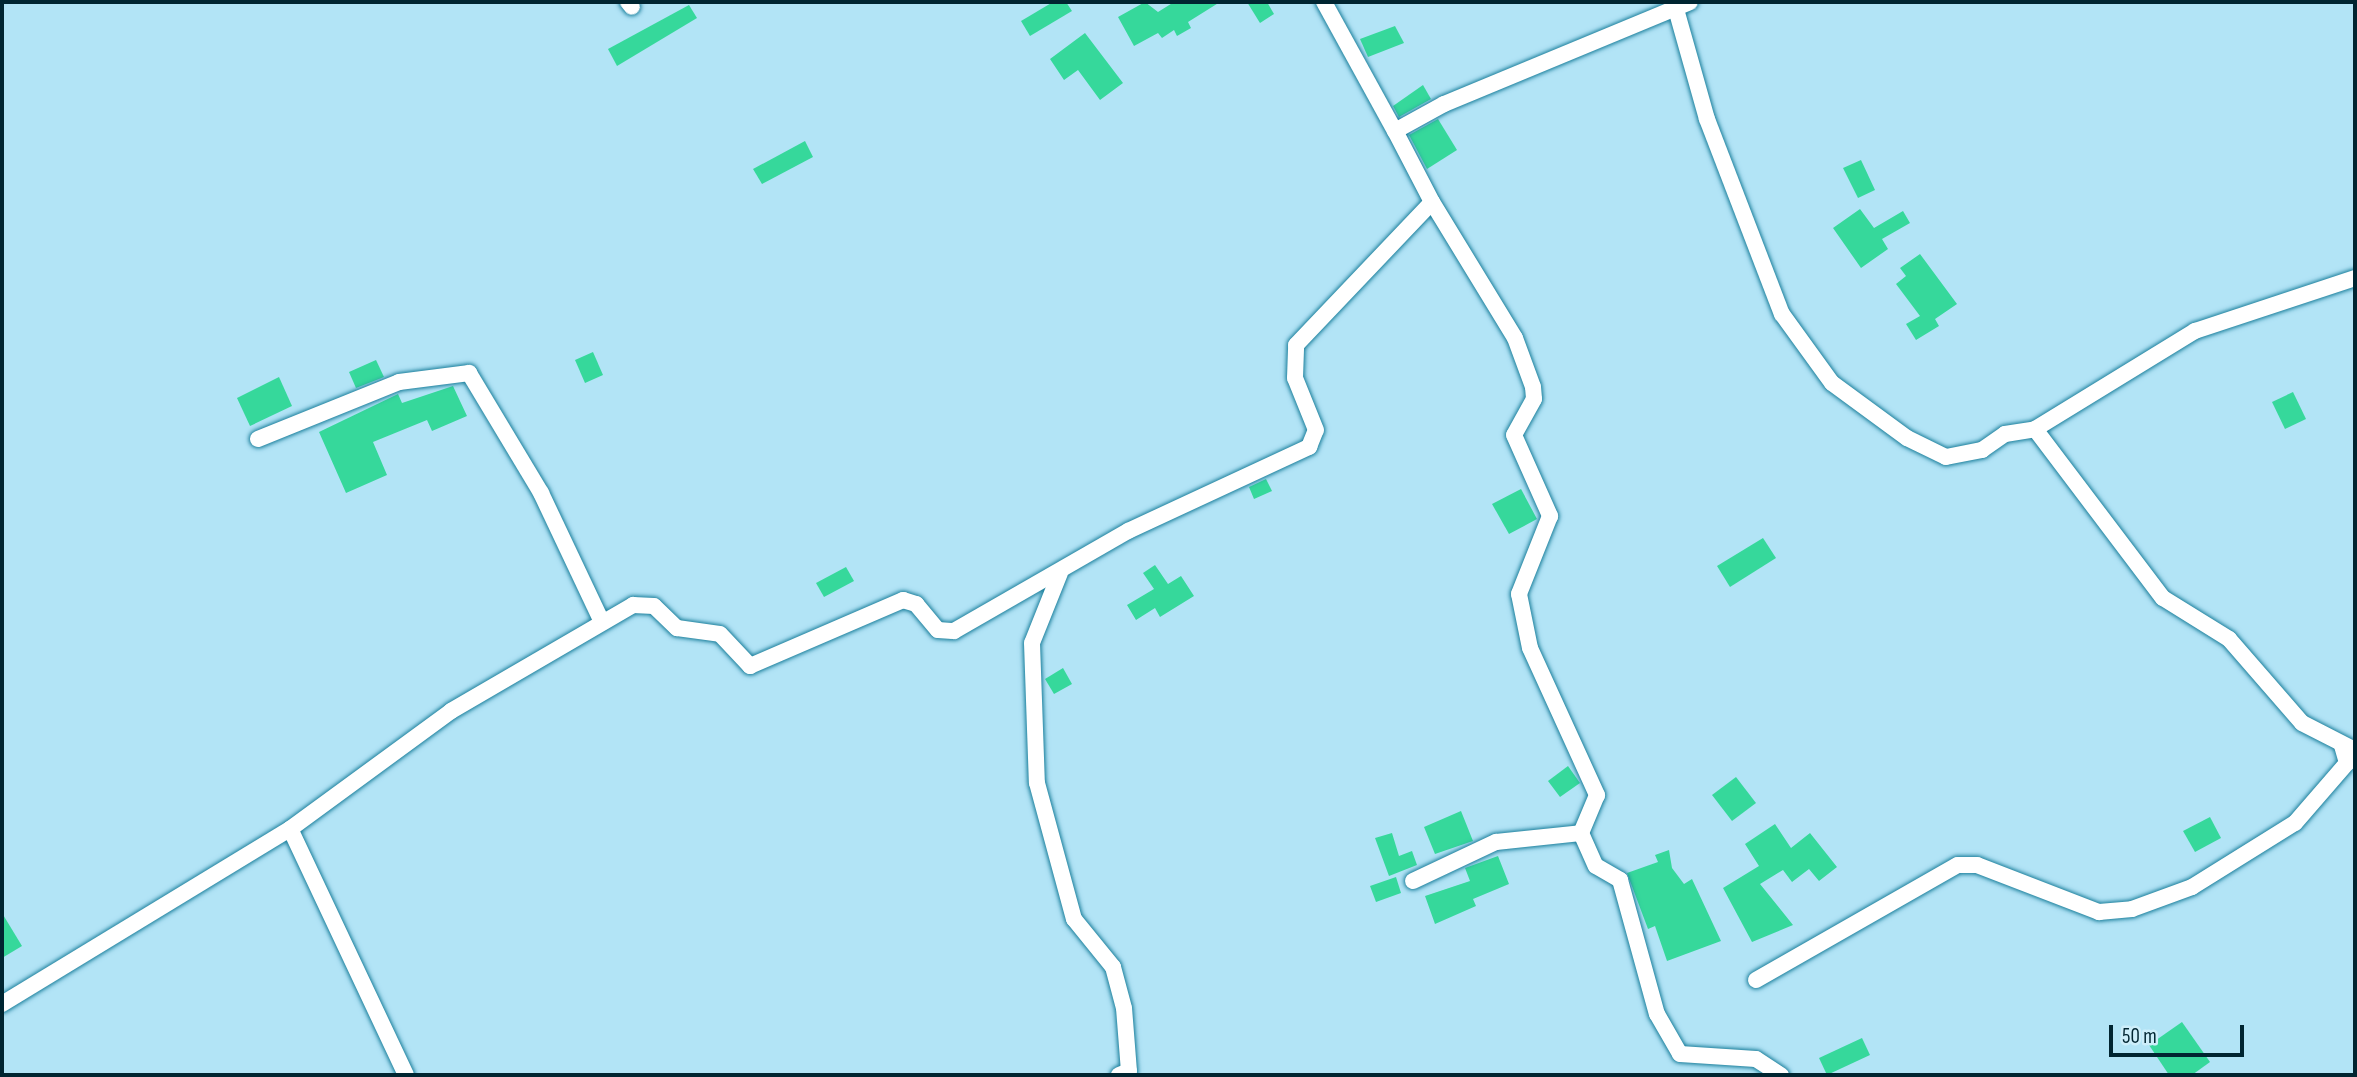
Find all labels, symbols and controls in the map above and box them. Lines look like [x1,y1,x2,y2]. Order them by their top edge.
scale bar [2112,1010,2247,1054]
text: 50 m [2122,1024,2157,1049]

